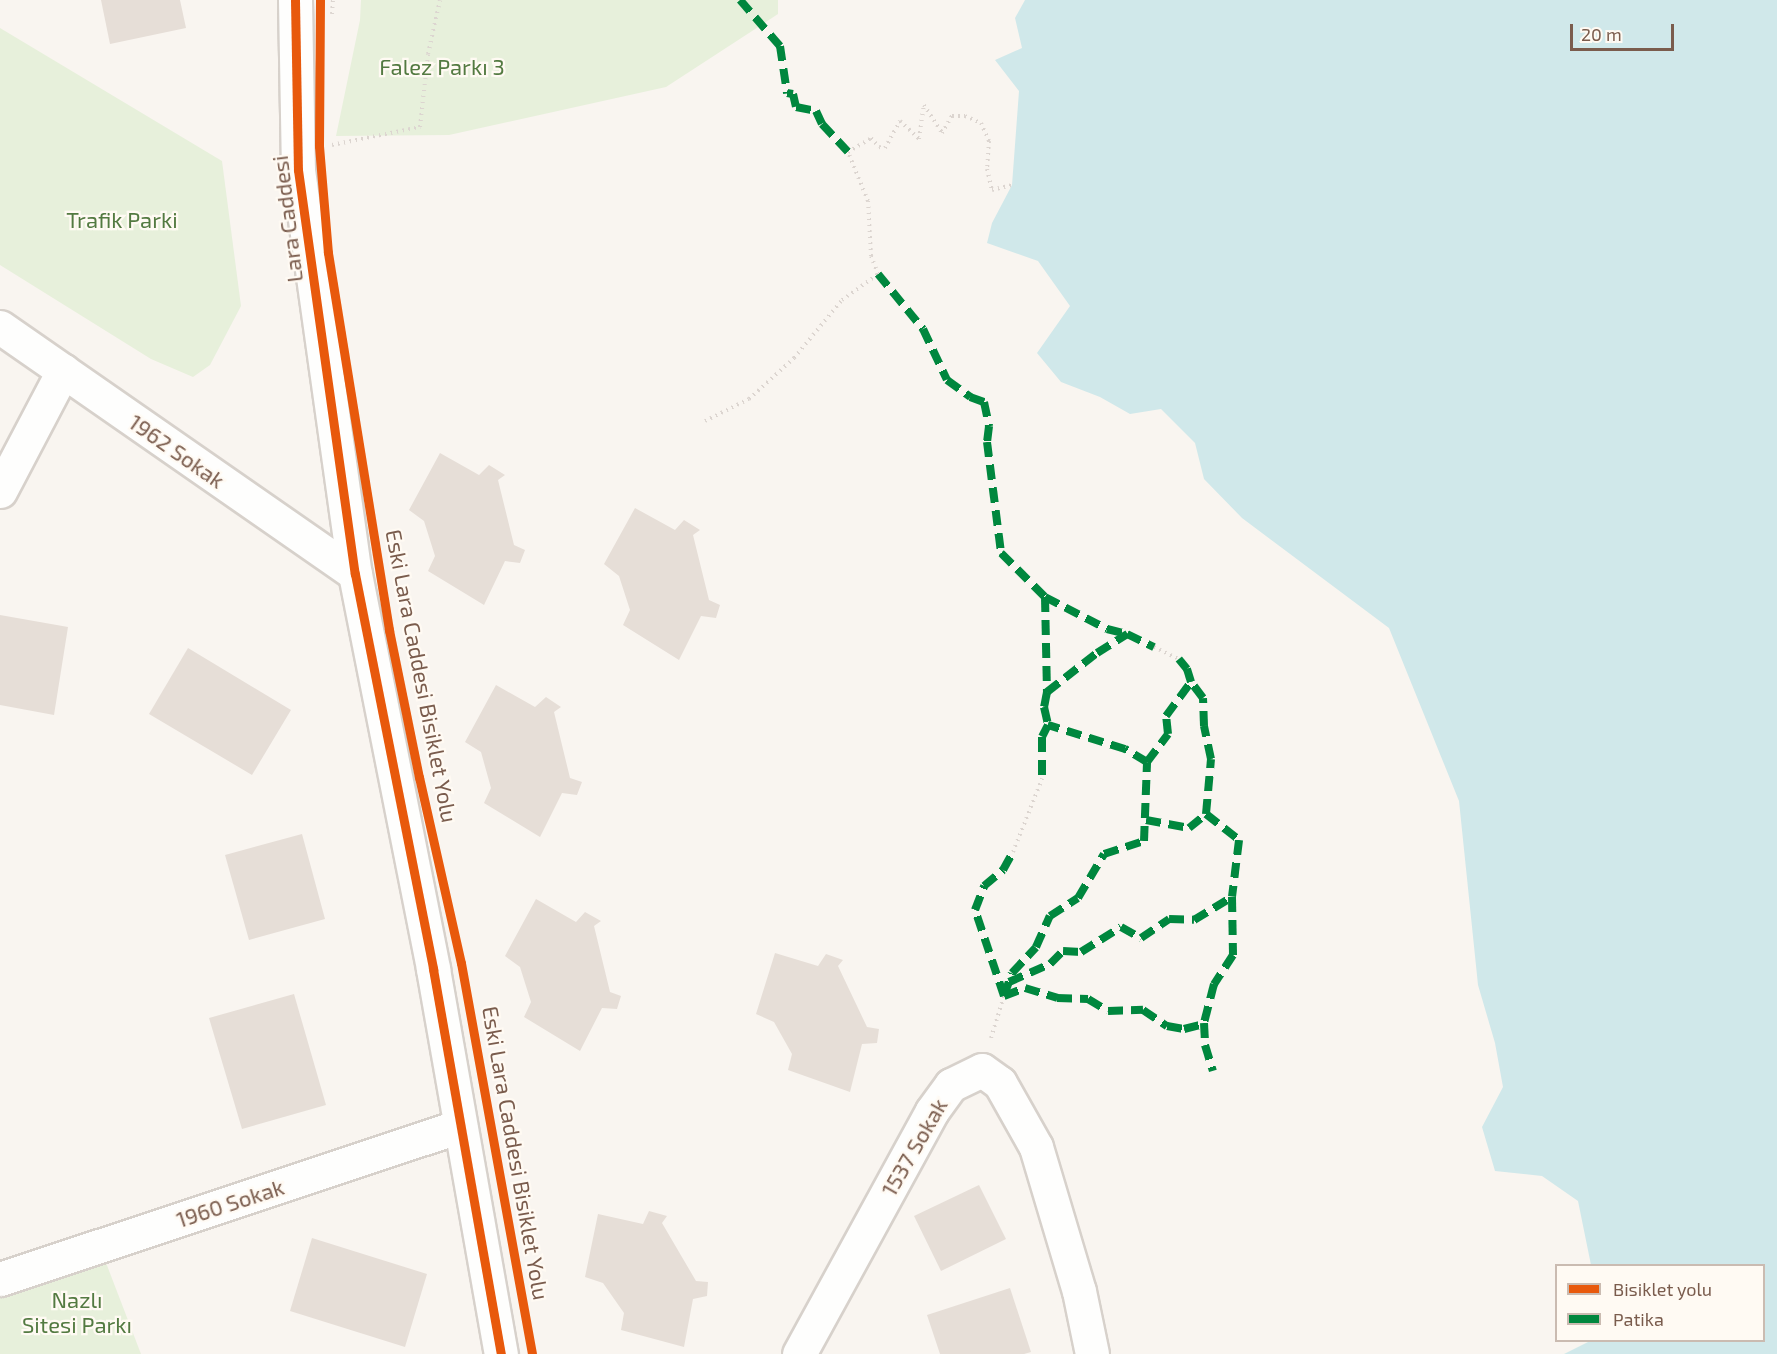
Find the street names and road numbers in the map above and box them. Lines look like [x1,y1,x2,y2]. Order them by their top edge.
street label: Lara Caddesi [266,154,308,284]
street label: 1962 Sokak [124,408,230,494]
street label: Eski Lara Caddesi Bisiklet Yolu [381,527,463,825]
street label: Eski Lara Caddesi Bisiklet Yolu [477,1004,555,1302]
street label: 1537 Sokak [876,1094,952,1200]
street label: 1960 Sokak [173,1173,287,1233]

